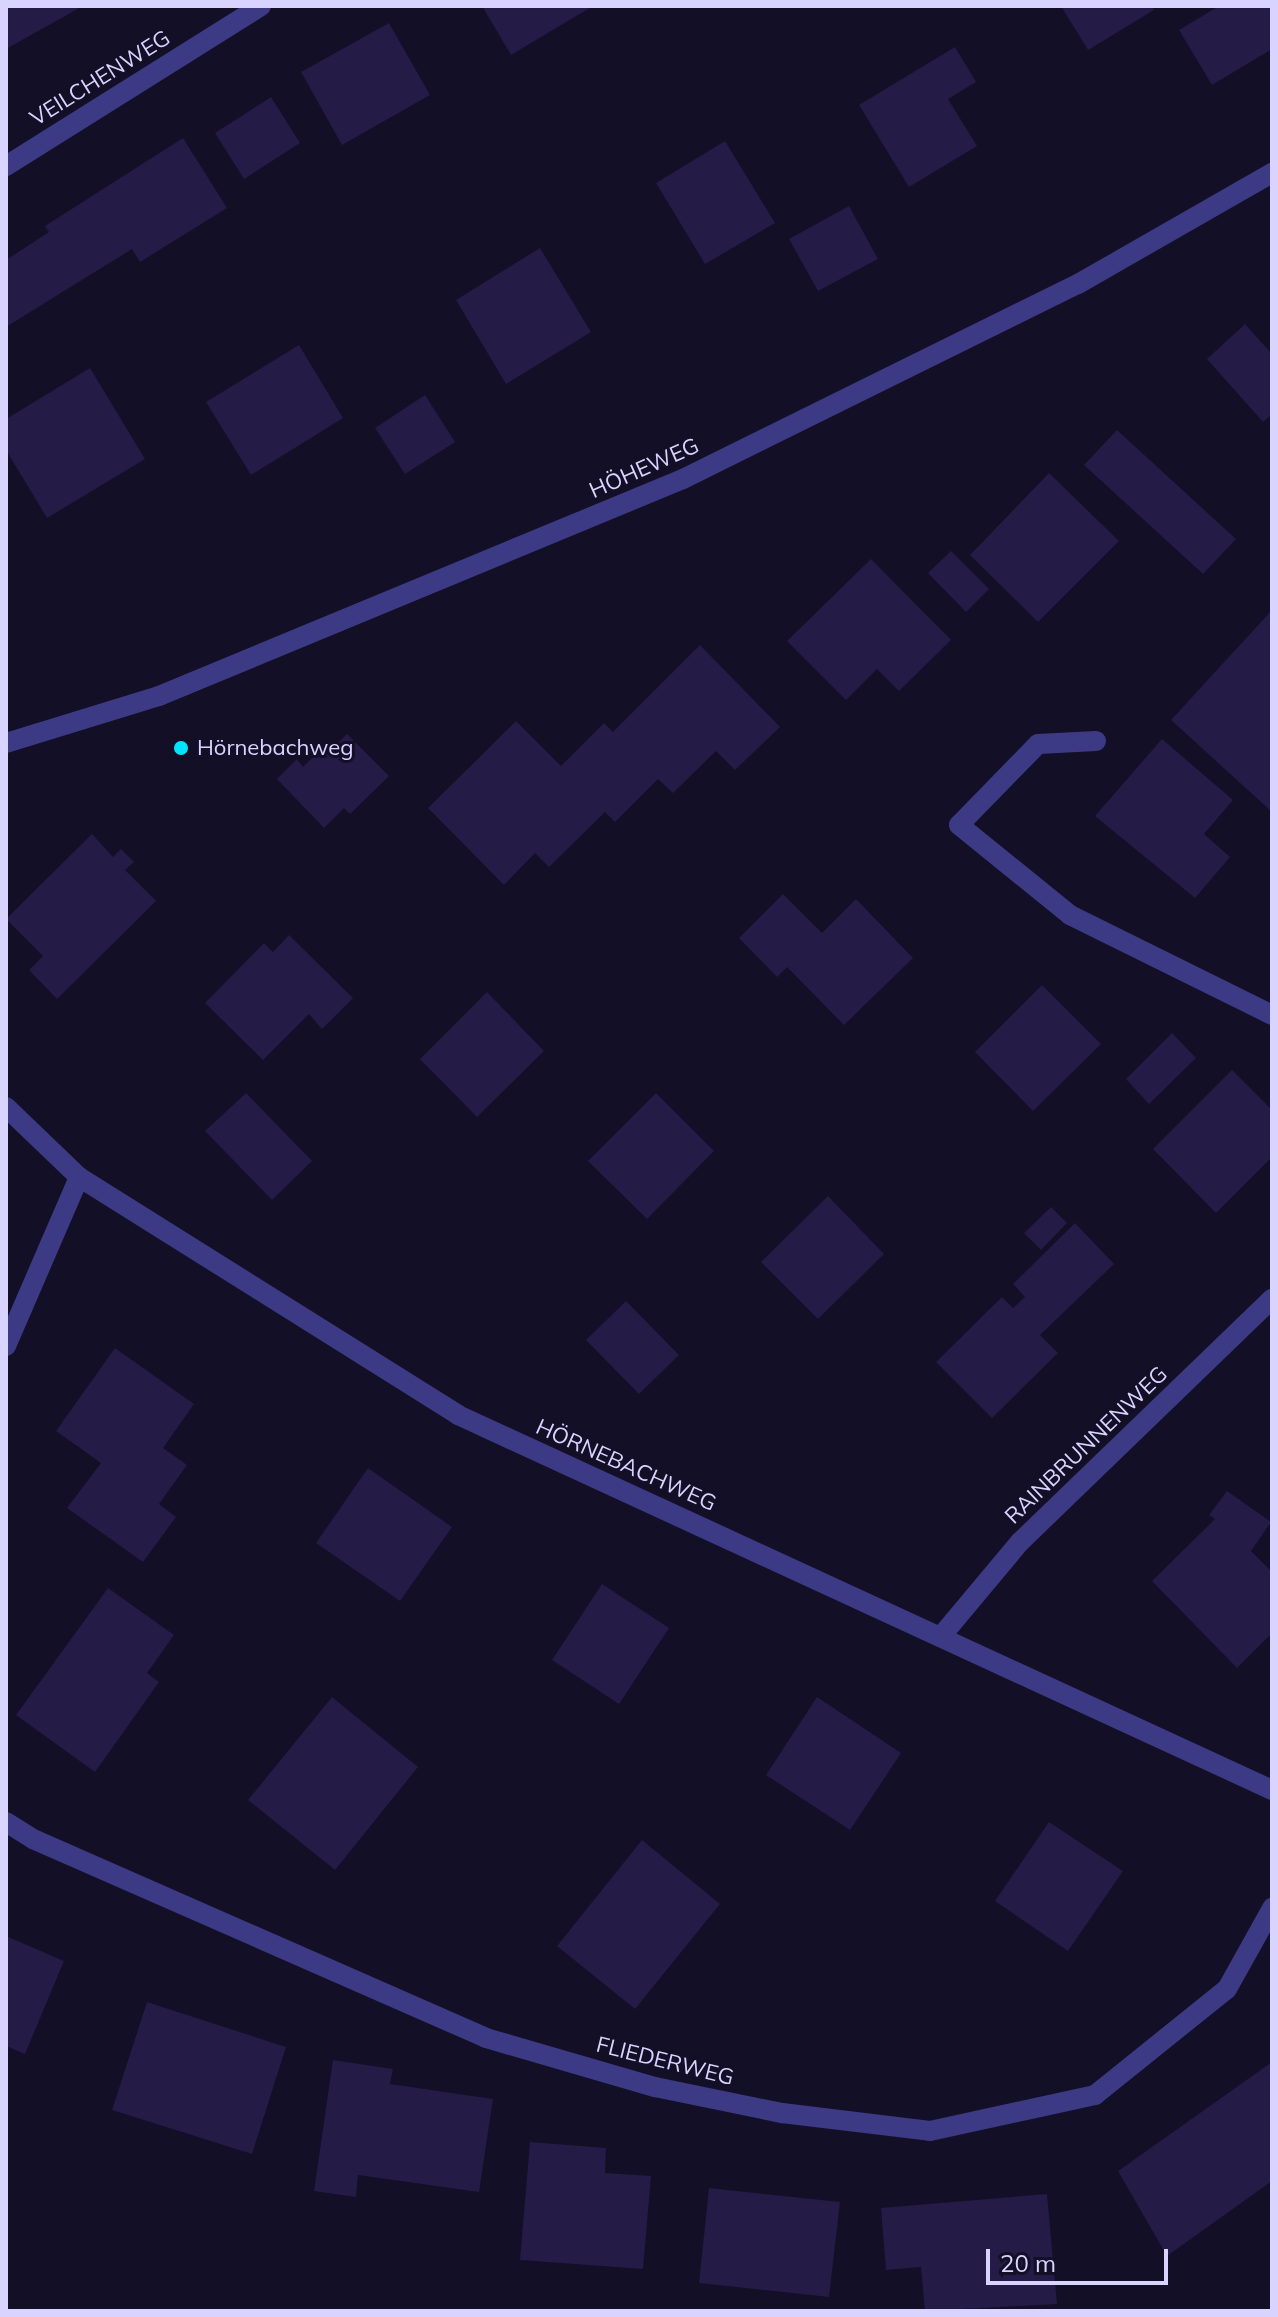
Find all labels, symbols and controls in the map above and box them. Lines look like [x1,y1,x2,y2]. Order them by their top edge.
street label: VEILCHENWEG [25,24,175,132]
street label: HÖHEWEG [585,432,703,504]
place label: Hörnebachweg [197,735,354,761]
marker: Hörnebachweg [172,739,190,757]
street label: RAINBRUNNENWEG [999,1361,1173,1529]
street label: HÖRNEBACHWEG [532,1413,720,1517]
street label: FLIEDERWEG [594,2031,736,2091]
scale bar [990,2233,1172,2283]
text: 20 m [1000,2248,1056,2278]

